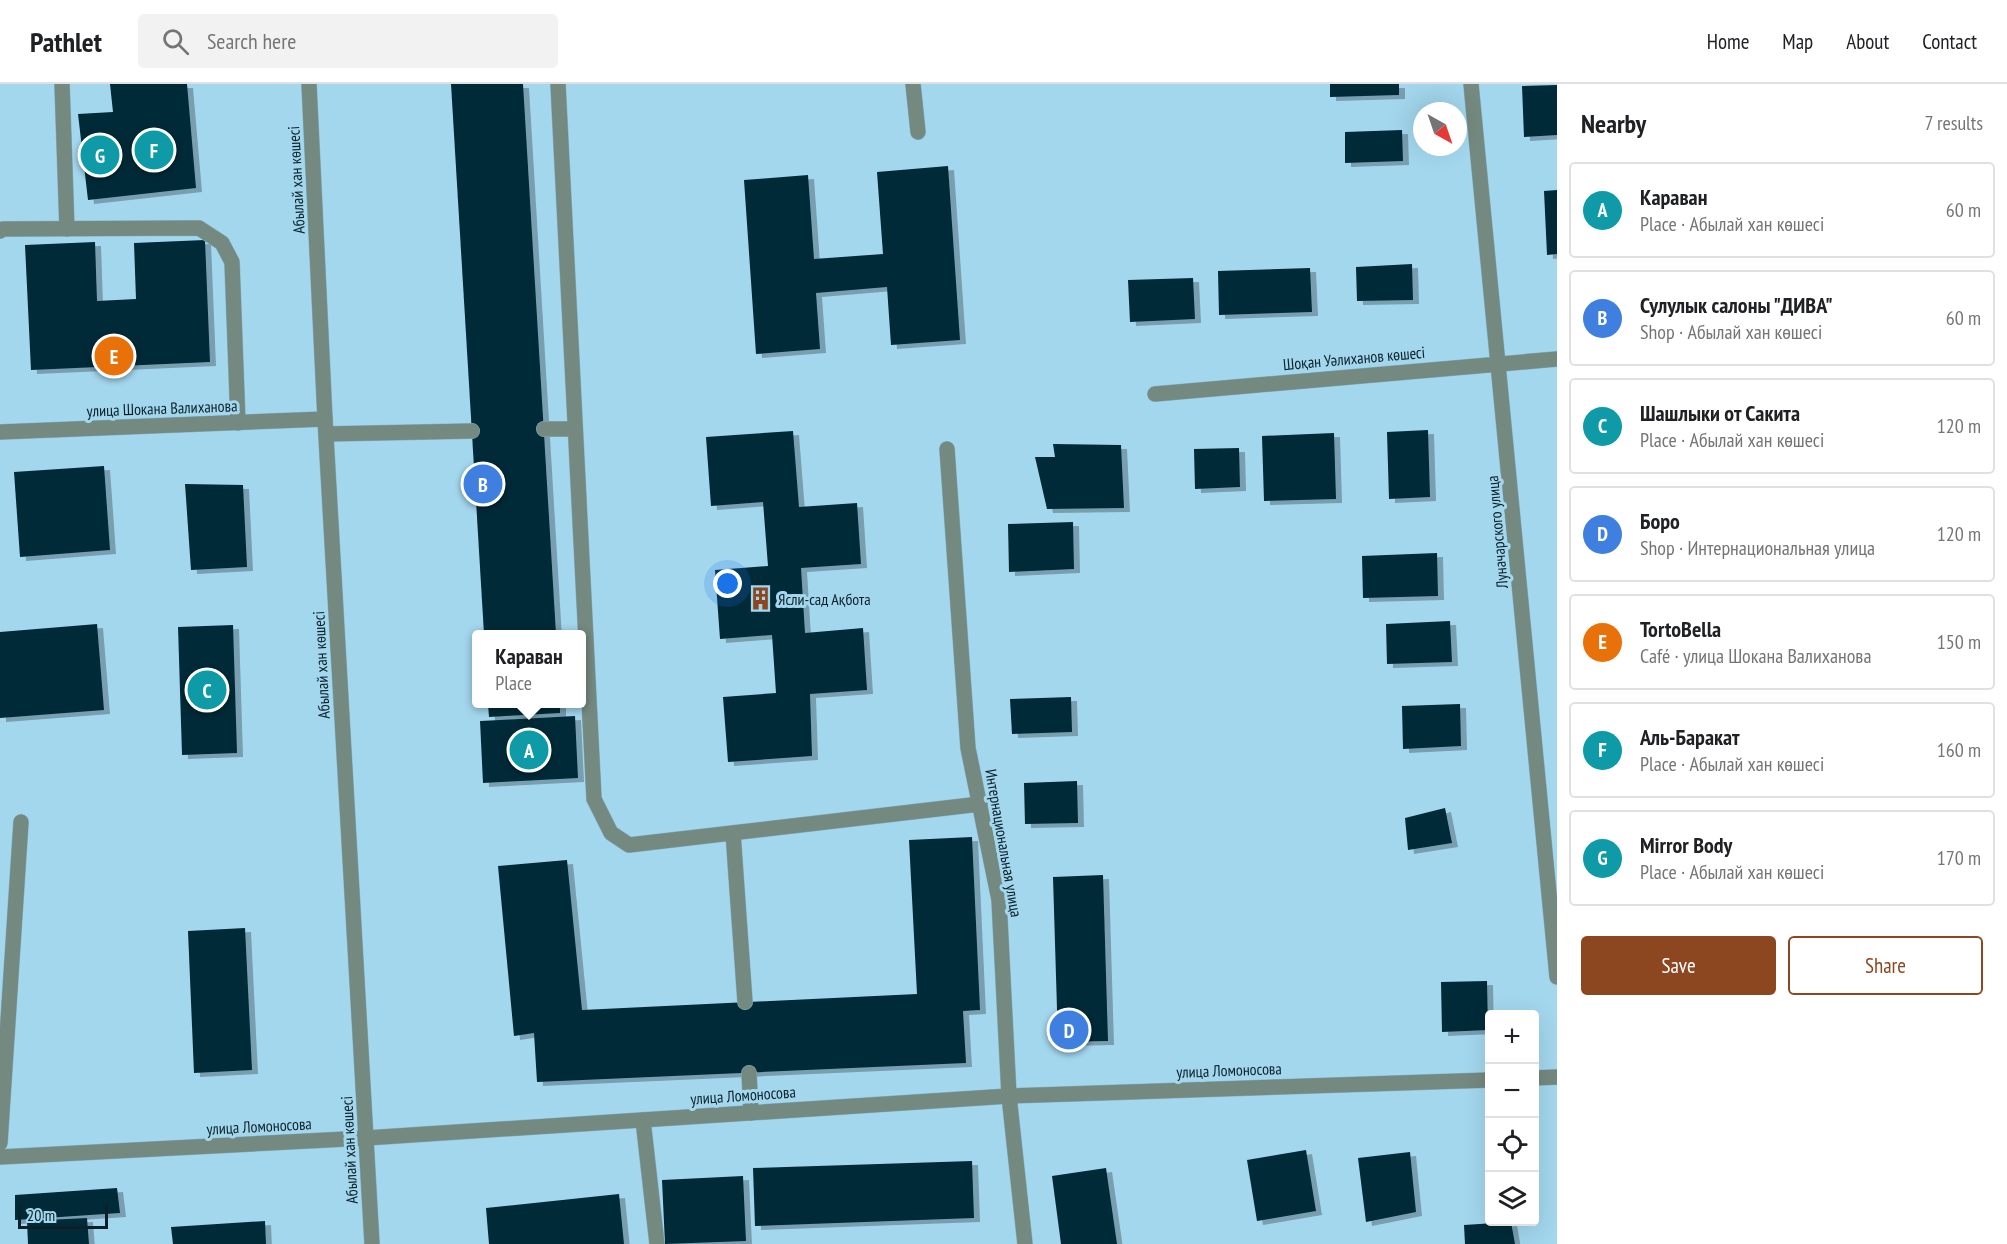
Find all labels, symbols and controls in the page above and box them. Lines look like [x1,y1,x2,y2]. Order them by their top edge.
search box [138,14,558,68]
text: Pathlet [30,23,102,60]
icon: search [159,25,192,58]
text: Search here [207,27,296,55]
text: Home [1707,28,1749,55]
text: Map [1782,28,1813,55]
text: About [1846,28,1889,55]
text: Contact [1922,28,1977,55]
north arrow [1413,102,1467,156]
text: Nearby [1581,107,1646,140]
text: 7 results [1925,110,1983,136]
street label: Абылай хан көшесі [283,126,309,234]
pin: F [134,128,174,172]
pin: G [80,132,120,178]
text: Караван [1640,183,1707,211]
text: A [1597,197,1608,223]
text: 60 m [1946,197,1981,223]
text: Place · Абылай хан көшесі [1640,211,1824,237]
text: Сулулык салоны "ДИВА" [1640,291,1833,319]
text: B [1598,305,1607,331]
text: 60 m [1946,305,1981,331]
text: Shop · Абылай хан көшесі [1640,319,1822,345]
pin: E [94,334,134,378]
street label: Шоқан Уәлиханов көшесі [1282,342,1426,374]
street label: улица Шокана Валиханова [86,395,238,421]
text: Шашлыки от Сакита [1640,399,1800,427]
text: C [1598,413,1607,439]
text: 120 m [1937,413,1981,439]
text: Place · Абылай хан көшесі [1640,427,1824,453]
pin: B [464,462,502,506]
street label: Луначарского улица [1482,475,1512,590]
text: Боро [1640,507,1680,535]
text: D [1597,521,1608,547]
text: 120 m [1937,521,1981,547]
text: Shop · Интернациональная улица [1640,535,1875,561]
your location [713,569,742,598]
building icon: Ясли-сад Ақбота [747,586,773,612]
place label: Ясли-сад Ақбота [778,589,871,609]
street label: Абылай хан көшесі [308,611,334,719]
text: TortoBella [1640,615,1721,643]
text: E [1598,629,1607,655]
text: 150 m [1937,629,1981,655]
popup [472,630,586,708]
text: Караван [495,642,563,670]
text: Café · улица Шокана Валиханова [1640,643,1871,669]
pin: C [188,668,226,712]
text: Place [495,670,532,696]
text: Аль-Баракат [1640,723,1740,751]
pin: A [510,728,548,772]
text: F [1598,737,1607,763]
text: 160 m [1937,737,1981,763]
text: Place · Абылай хан көшесі [1640,751,1824,777]
street label: Интернациональная улица [981,767,1027,919]
text: Mirror Body [1640,831,1732,859]
text: G [1597,845,1608,871]
text: 170 m [1937,845,1981,871]
text: Place · Абылай хан көшесі [1640,859,1824,885]
button: Save [1581,936,1776,995]
button: Share [1788,936,1983,995]
pin: D [1050,1008,1088,1052]
map controls [1485,1010,1539,1226]
button: + [1485,1010,1539,1064]
street label: улица Ломоносова [1176,1058,1282,1082]
button: − [1485,1064,1539,1118]
street label: улица Ломоносова [690,1081,796,1109]
street label: Абылай хан көшесі [336,1096,362,1204]
street label: улица Ломоносова [206,1113,312,1139]
button: locate [1485,1118,1539,1172]
button: layers [1485,1172,1539,1226]
scale bar [18,1202,108,1230]
text: 20 m [27,1205,55,1225]

